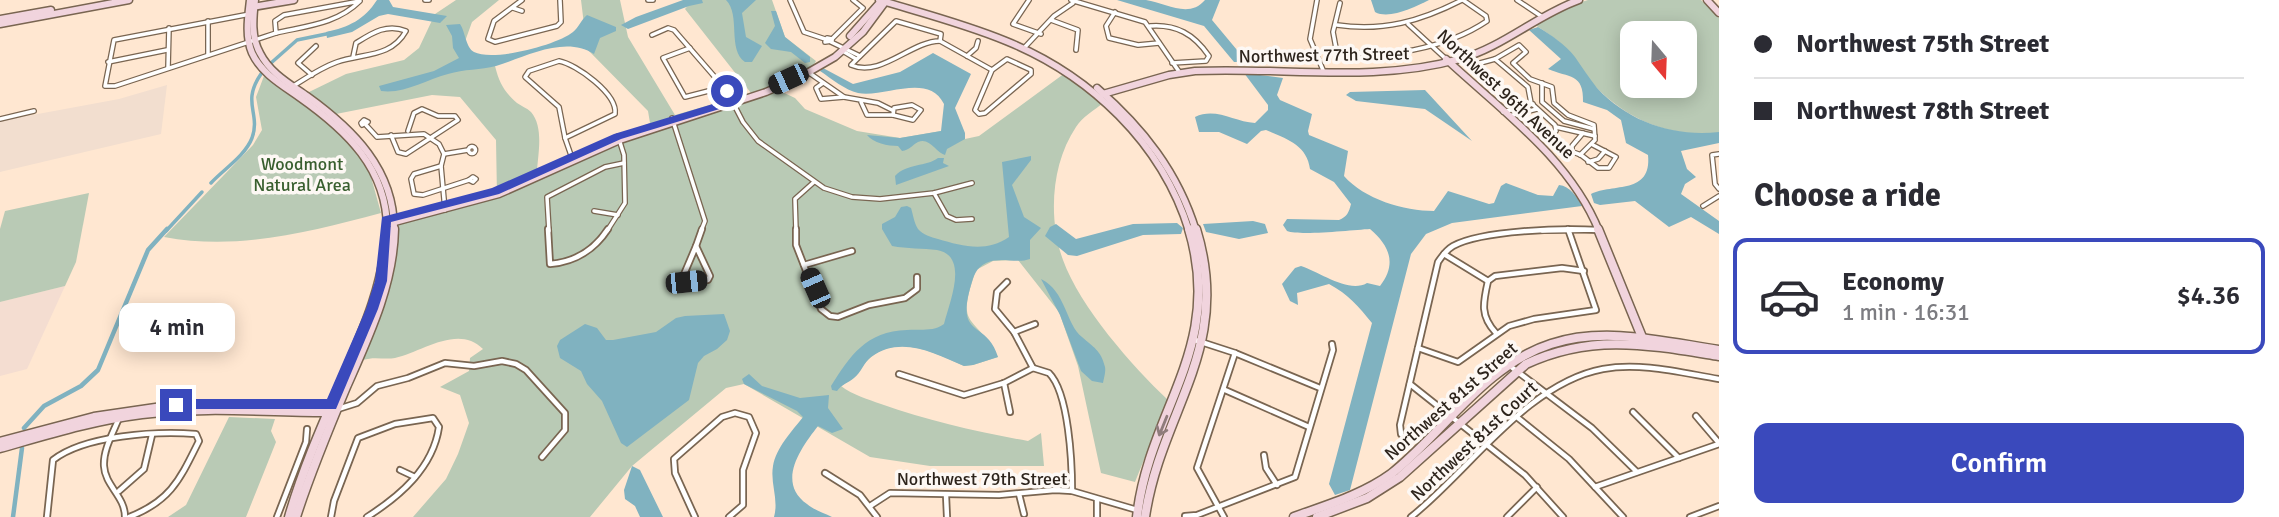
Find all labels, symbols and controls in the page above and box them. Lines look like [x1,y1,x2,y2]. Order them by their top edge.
north arrow [1620,21,1698,98]
map controls [1620,21,1697,98]
street label: Northwest 96th Avenue [1433,25,1579,163]
text: Northwest 75th Street [1796,28,2049,60]
street label: Northwest 77th Street [1238,43,1410,67]
car [765,61,812,97]
route start [711,75,743,107]
text: Northwest 78th Street [1796,95,2049,127]
park label: Woodmont Natural Area [253,153,351,196]
text: Choose a ride [1754,176,1941,215]
car [797,265,834,311]
icon: car [1758,265,1821,328]
text: Economy [1842,266,1944,298]
car [665,269,708,295]
text: $4.36 [2177,280,2240,312]
text: 1 min · 16:31 [1842,298,1970,327]
callout: 4 min [118,304,234,352]
text: 4 min [149,313,205,342]
street label: Northwest 81st Street [1380,337,1522,465]
street label: Northwest 81st Court [1406,377,1542,505]
route end [160,389,192,421]
one-way arrow [1156,414,1169,436]
button: Confirm [1754,423,2244,503]
street label: Northwest 79th Street [897,468,1067,490]

